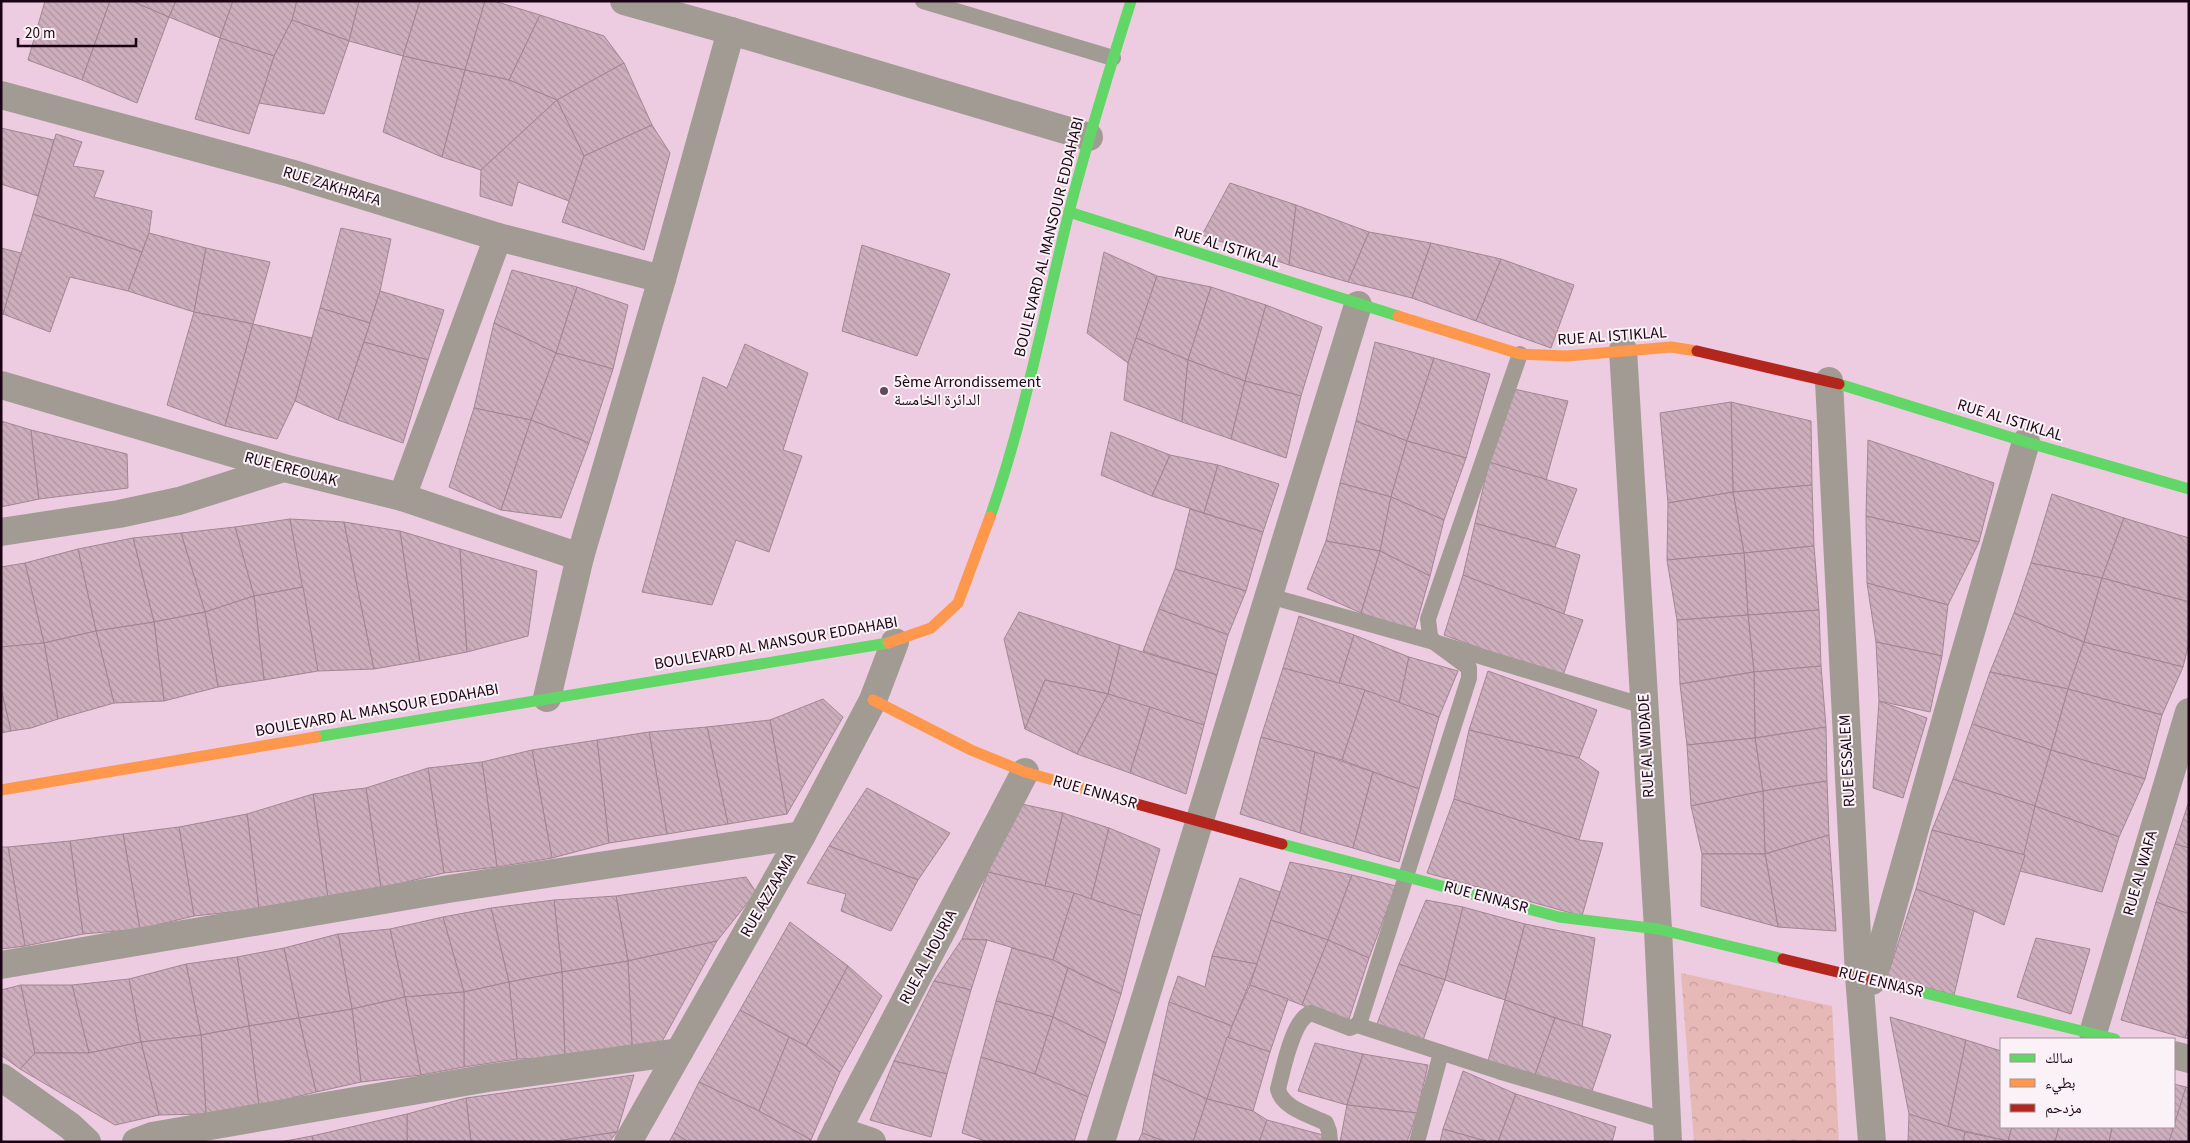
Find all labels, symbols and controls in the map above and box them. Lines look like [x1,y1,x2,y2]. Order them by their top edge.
scale bar [18,15,135,47]
text: 20 m [25,23,55,44]
street label: BOULEVARD AL MANSOUR EDDAHABI [1008,115,1090,359]
street label: RUE ZAKHRAFA [280,161,384,211]
street label: RUE AL ISTIKLAL [1171,220,1283,274]
street label: RUE AL ISTIKLAL [1557,321,1668,351]
place label: 5ème Arrondissement الدائرة الخامسة [894,371,1041,411]
marker: 5ème Arrondissement الدائرة الخامسة [878,385,890,397]
street label: RUE AL ISTIKLAL [1954,393,2066,447]
street label: RUE EREOUAK [242,446,341,492]
street label: BOULEVARD AL MANSOUR EDDAHABI [653,611,899,675]
street label: BOULEVARD AL MANSOUR EDDAHABI [254,678,500,742]
street label: RUE AL WIDADE [1632,693,1660,799]
street label: RUE ESSALEM [1834,714,1860,808]
street label: RUE ENNASR [1050,770,1140,814]
street label: RUE AL WAFA [2117,827,2163,918]
street label: RUE AZZAAMA [735,848,801,941]
street label: RUE ENNASR [1441,875,1531,919]
street label: RUE AL HOURIA [894,906,962,1008]
street label: RUE ENNASR [1836,961,1926,1003]
legend [2000,1038,2175,1128]
text: سالك [2045,1048,2073,1069]
text: بطيء [2045,1073,2075,1095]
text: مزدحم [2045,1098,2082,1119]

